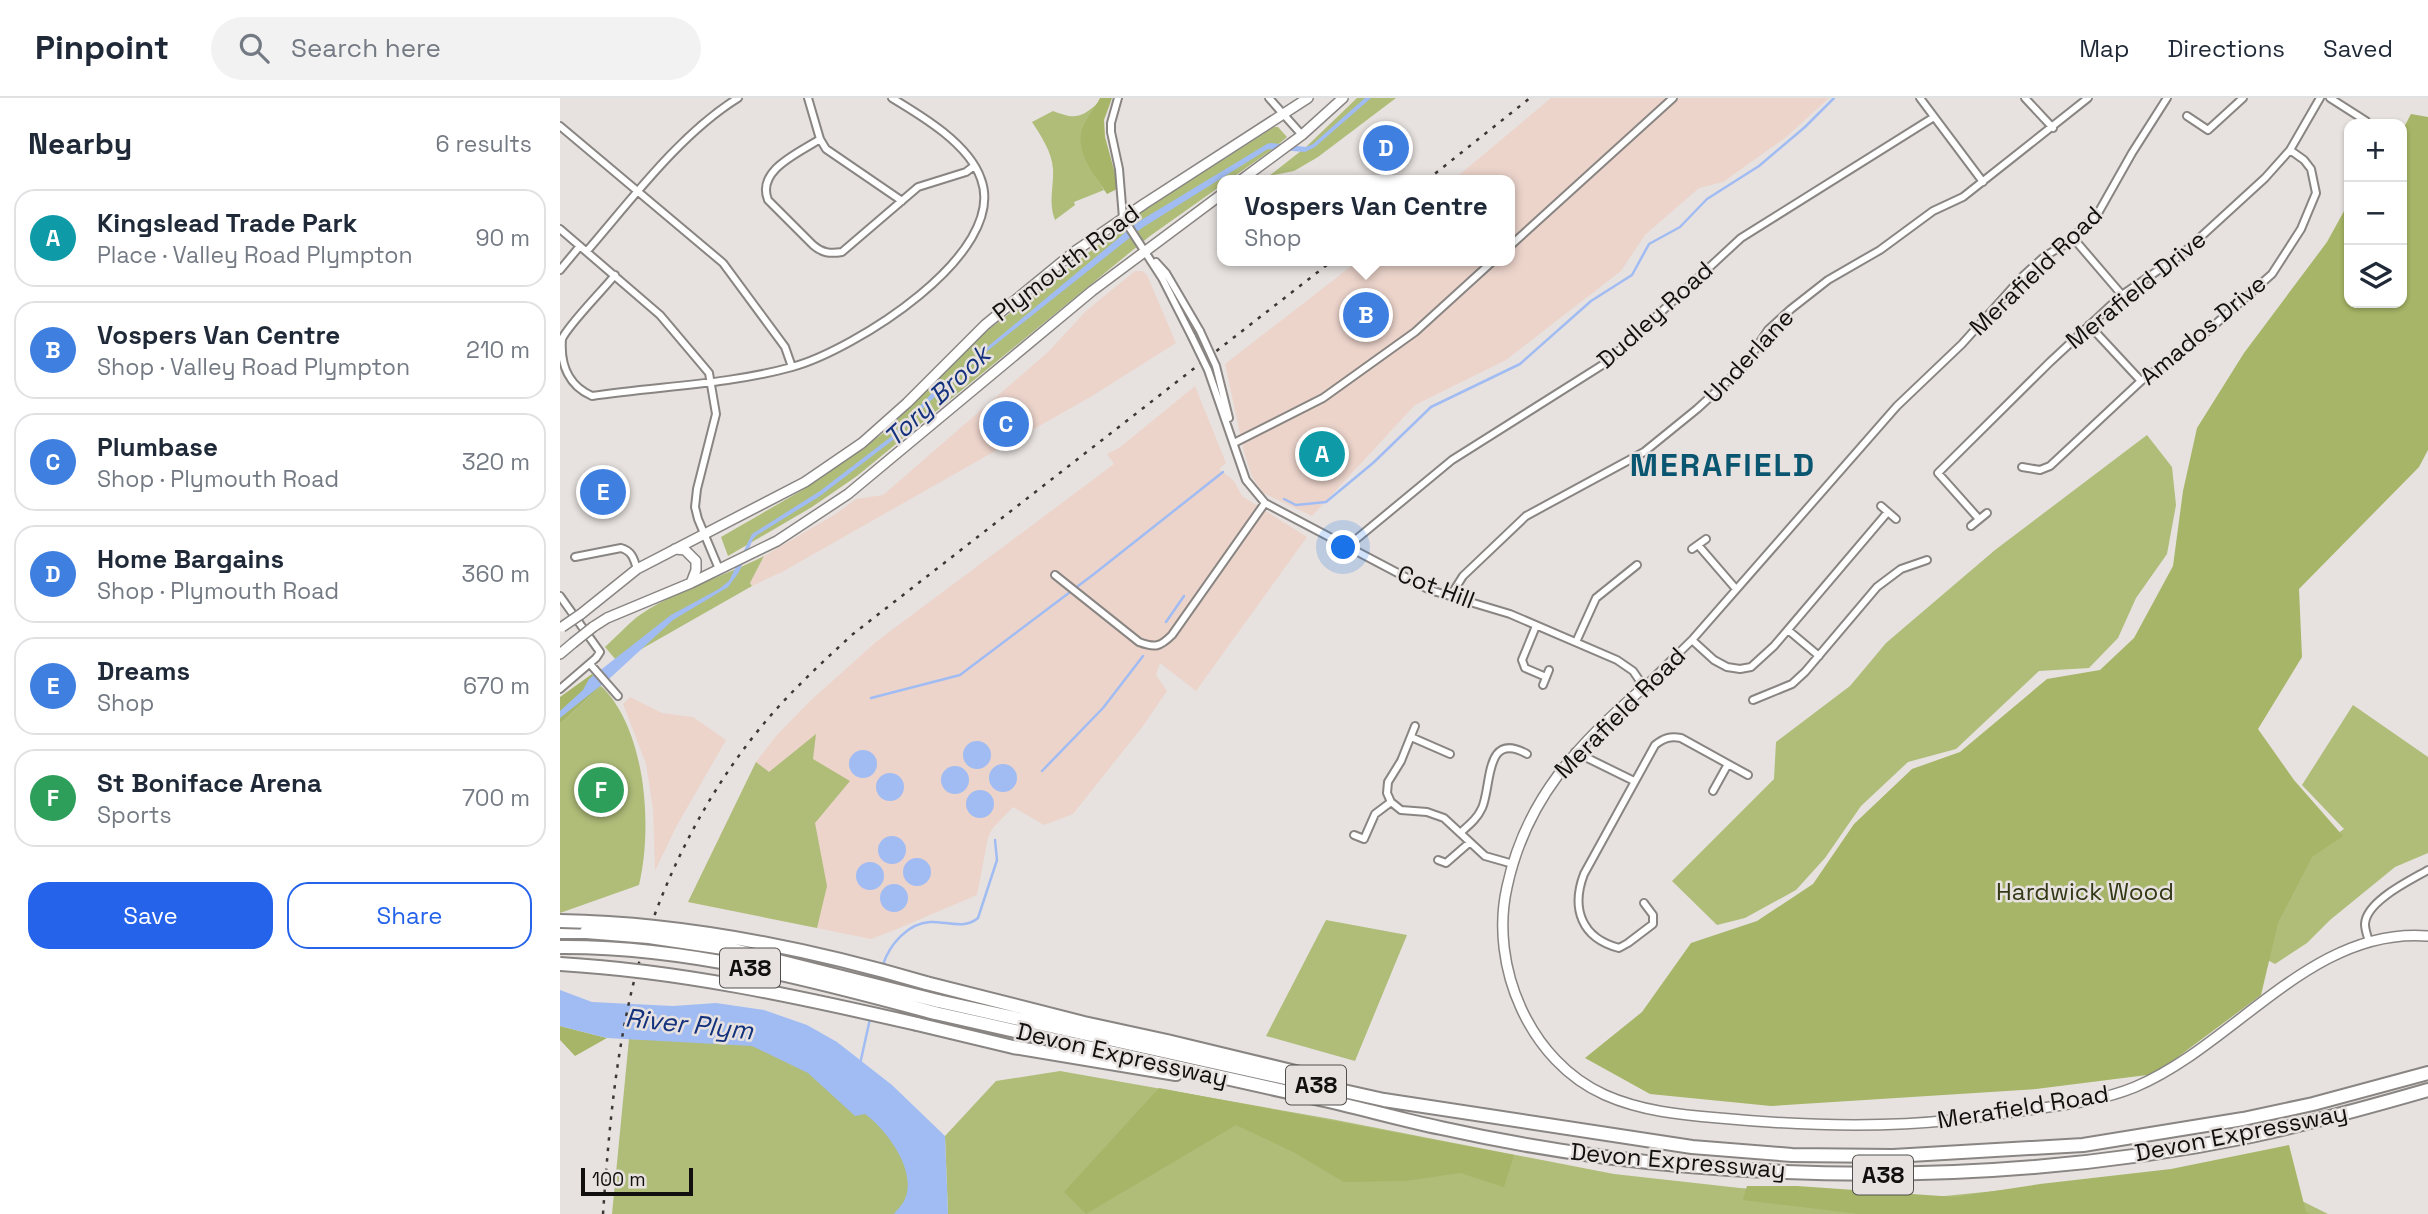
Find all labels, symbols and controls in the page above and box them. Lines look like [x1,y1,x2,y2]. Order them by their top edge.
search box [211,17,701,80]
text: Pinpoint [35,27,169,69]
icon: search [235,29,273,67]
text: Search here [291,31,441,65]
text: Map [2079,33,2129,64]
text: Directions [2167,33,2285,64]
text: Saved [2323,33,2393,64]
map controls [2344,119,2407,308]
button: + [2344,119,2407,182]
pin: D [1363,122,1409,174]
text: Nearby [28,124,132,163]
text: 6 results [436,129,532,159]
popup [1217,175,1515,266]
button: − [2344,182,2407,245]
text: Vospers Van Centre [1244,189,1488,223]
street label: Plymouth Road [986,197,1145,328]
street label: Merafield Road [1963,199,2109,342]
text: Kingslead Trade Park [97,206,357,240]
text: A [46,223,60,253]
text: 90 m [475,223,530,253]
text: Shop [1244,223,1302,253]
street label: Merafield Drive [2059,224,2212,356]
text: Place · Valley Road Plympton [97,240,413,270]
button: layers [2344,245,2407,308]
street label: Dudley Road [1590,254,1719,375]
street label: Amados Drive [2133,268,2272,392]
pin: B [1343,289,1389,341]
street label: Underlane [1697,302,1800,409]
text: Vospers Van Centre [97,318,340,352]
text: B [45,335,61,365]
text: 210 m [466,335,530,365]
water label: Tory Brook [876,336,1000,454]
text: Shop · Valley Road Plympton [97,352,410,382]
pin: C [983,398,1029,450]
pin: A [1299,428,1345,480]
text: Plumbase [97,430,218,464]
district label: MERAFIELD [1630,445,1816,485]
text: C [46,447,60,477]
text: 320 m [462,447,530,477]
text: Shop · Plymouth Road [97,464,339,494]
pin: E [580,466,626,518]
your location [1326,530,1360,564]
text: Home Bargains [97,542,284,576]
street label: Cot Hill [1393,558,1479,615]
text: D [45,559,61,589]
text: 360 m [462,559,530,589]
text: Shop · Plymouth Road [97,576,339,606]
street label: Merafield Road [1547,640,1692,785]
text: Dreams [97,654,190,688]
text: E [47,671,59,701]
text: 670 m [463,671,530,701]
text: Shop [97,688,154,718]
pin: F [578,764,624,816]
text: St Boniface Arena [97,766,322,800]
text: F [47,783,59,813]
text: 700 m [462,783,530,813]
text: Sports [97,800,172,830]
park label: Hardwick Wood [1996,876,2174,907]
button: Save [28,882,273,949]
button: Share [287,882,532,949]
road number: A38 [720,948,780,988]
water label: River Plym [623,1000,755,1048]
street label: Devon Expressway [1013,1015,1231,1094]
road number: A38 [1286,1066,1346,1104]
street label: Merafield Road [1935,1078,2111,1135]
street label: Devon Expressway [2132,1097,2350,1168]
street label: Devon Expressway [1569,1136,1787,1185]
road number: A38 [1853,1156,1913,1194]
scale bar [581,1165,693,1197]
text: 100 m [592,1167,646,1192]

